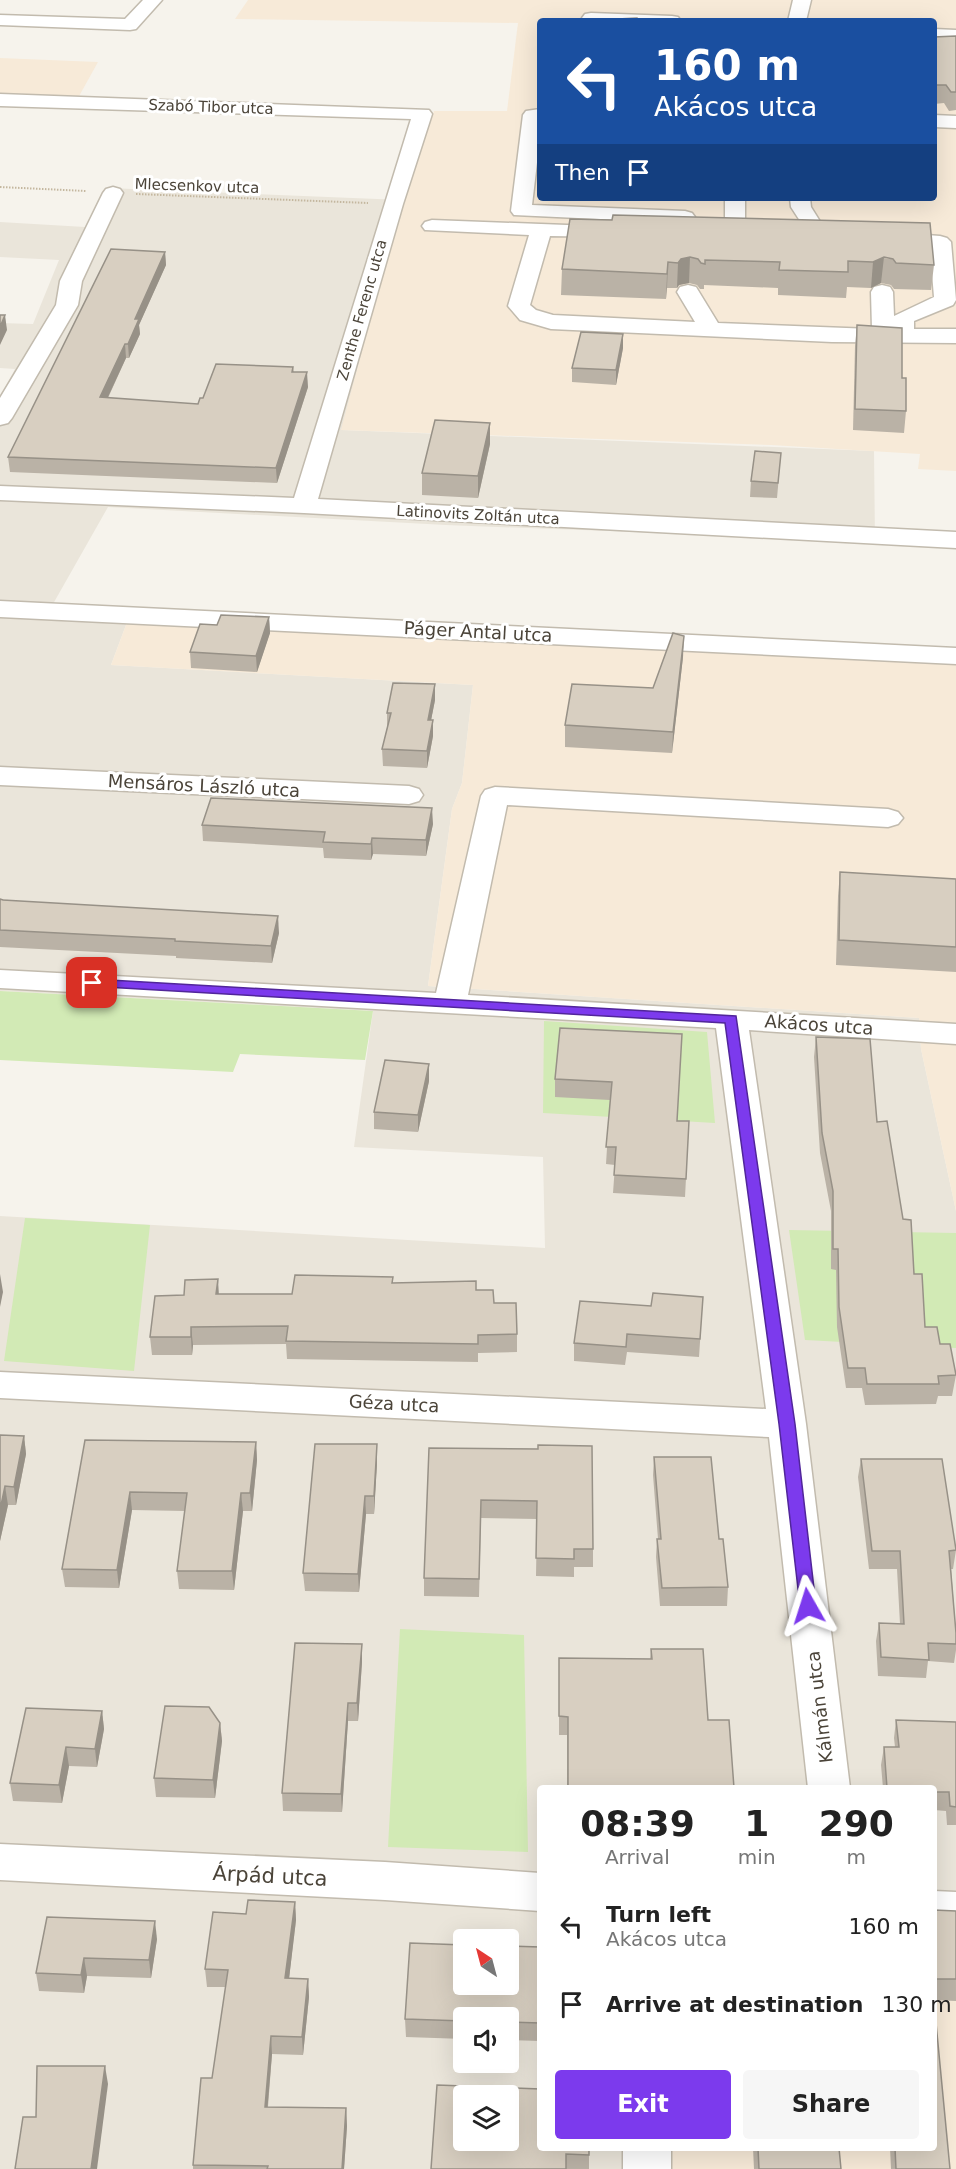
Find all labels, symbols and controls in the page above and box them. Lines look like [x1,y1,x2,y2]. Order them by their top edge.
text: 160 m [654,41,800,90]
icon: left [555,42,633,120]
text: Akácos utca [654,91,817,122]
street label: Szabó Tibor utca [148,96,274,118]
icon: arrive [622,156,655,189]
text: Then [555,160,610,185]
street label: Mlecsenkov utca [134,175,260,197]
street label: Zenthe Ferenc utca [333,237,391,383]
street label: Latinovits Zoltán utca [396,502,560,528]
street label: Páger Antal utca [403,617,553,646]
street label: Mensáros László utca [107,770,301,801]
pin [66,957,117,1008]
icon: arrive [75,966,108,999]
street label: Akácos utca [764,1010,874,1039]
street label: Géza utca [348,1391,440,1416]
position arrow [776,1574,840,1638]
street label: Kálmán utca [802,1650,837,1764]
text: 08:39 [580,1803,695,1844]
text: 1 [744,1803,769,1844]
text: 290 [819,1803,894,1844]
text: Arrival [605,1845,670,1869]
text: min [738,1845,776,1869]
text: m [847,1845,866,1869]
street label: Árpád utca [212,1860,328,1891]
text: Turn left [606,1902,711,1927]
icon: left [555,1910,588,1943]
text: 160 m [849,1914,919,1939]
text: Akácos utca [606,1927,727,1951]
north arrow [453,1929,519,1995]
map controls [453,1929,519,2151]
icon: arrive [555,1988,588,2021]
text: Arrive at destination [606,1992,863,2017]
text: 130 m [881,1992,952,2017]
button: sound [453,2007,519,2073]
button: Exit [555,2070,731,2139]
button: Share [743,2070,919,2139]
button: layers [453,2085,519,2151]

